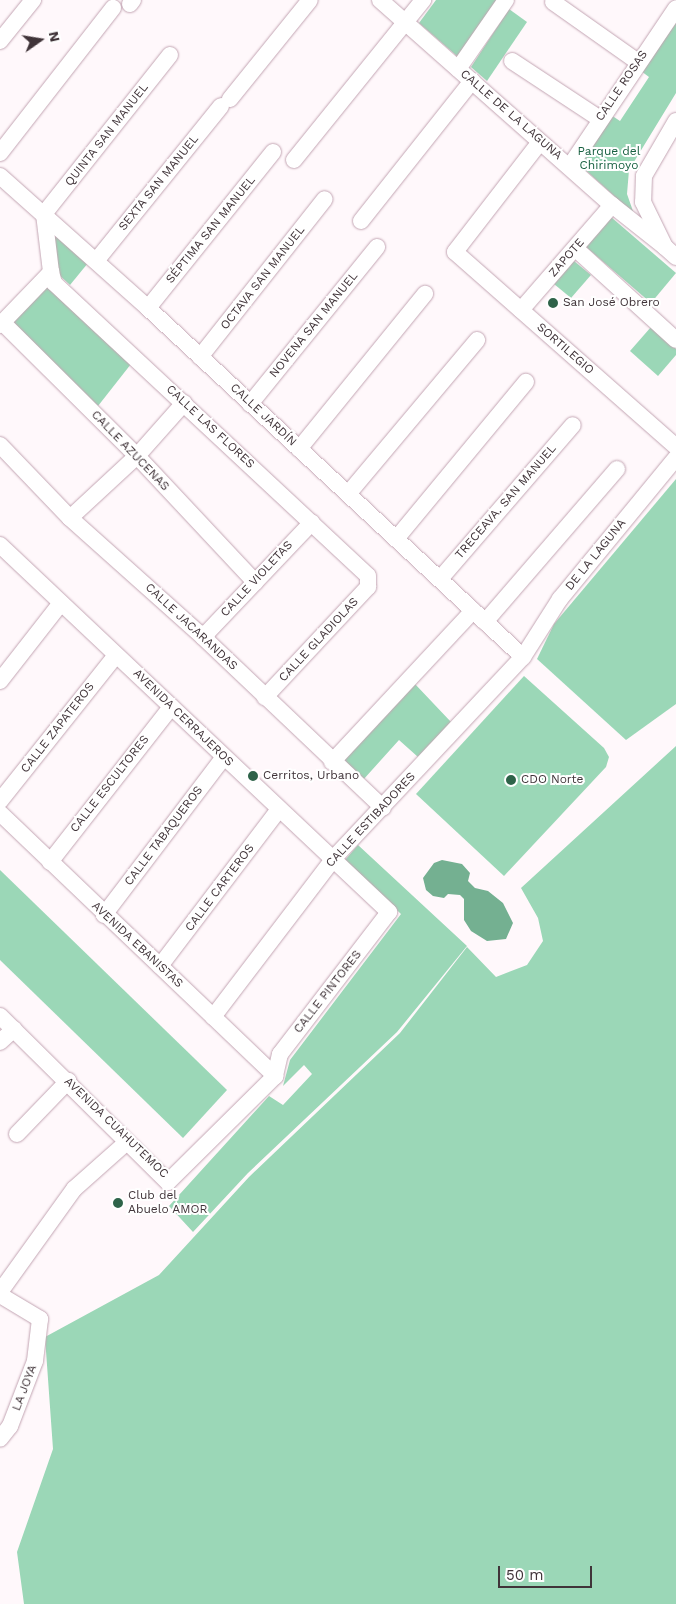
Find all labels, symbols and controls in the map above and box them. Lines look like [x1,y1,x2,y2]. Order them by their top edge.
north arrow [15,15,65,65]
text: N [46,30,64,43]
street label: CALLE ROSAS [593,48,651,124]
street label: CALLE DE LA LAGUNA [457,67,565,163]
street label: QUINTA SAN MANUEL [62,81,152,189]
street label: SEXTA SAN MANUEL [116,132,202,234]
park label: Parque del Chirimoyo [578,145,640,173]
street label: SÉPTIMA SAN MANUEL [163,173,259,287]
street label: OCTAVA SAN MANUEL [218,223,308,333]
street label: ZAPOTE [546,236,588,280]
street label: NOVENA SAN MANUEL [267,269,361,381]
place label: San José Obrero [563,296,660,310]
marker: San José Obrero [547,297,559,309]
street label: SORTILEGIO [533,320,597,378]
street label: CALLE JARDÍN [227,381,299,449]
street label: CALLE LAS FLORES [163,382,257,472]
street label: CALLE AZUCENAS [88,408,172,494]
street label: TRECEAVA. SAN MANUEL [452,442,560,562]
street label: DE LA LAGUNA [563,516,629,594]
street label: CALLE VIOLETAS [218,538,296,620]
street label: CALLE JACARANDAS [142,580,240,674]
street label: CALLE GLADIOLAS [276,595,362,685]
street label: AVENIDA CERRAJEROS [130,666,236,770]
street label: CALLE ZAPATEROS [18,680,98,776]
street label: CALLE ESCULTORES [68,733,152,835]
place label: Cerritos, Urbano [263,769,359,783]
marker: Cerritos, Urbano [247,770,259,782]
street label: CALLE ESTIBADORES [323,770,419,870]
place label: CDO Norte [521,773,583,787]
marker: CDO Norte [505,774,517,786]
street label: CALLE TABAQUEROS [122,783,206,889]
street label: CALLE CARTEROS [182,841,258,935]
street label: AVENIDA EBANISTAS [88,899,186,991]
street label: CALLE PINTORES [291,948,365,1036]
street label: AVENIDA CUAHUTEMOC [61,1074,171,1182]
place label: Club del Abuelo AMOR [128,1189,208,1217]
marker: Club del Abuelo AMOR [112,1197,124,1209]
street label: LA JOYA [10,1363,40,1413]
scale bar [501,1556,595,1588]
text: 50 m [506,1566,543,1584]

